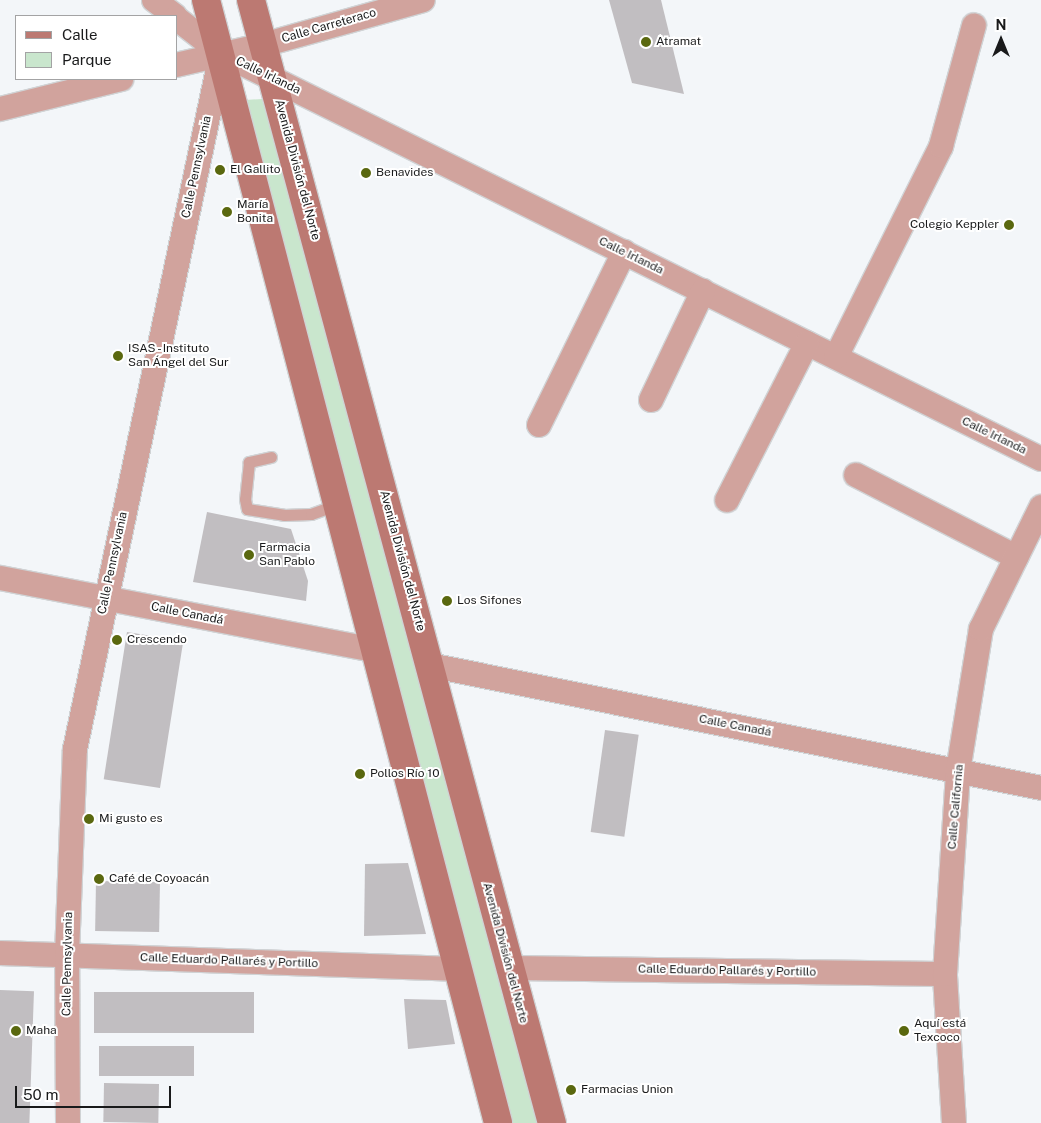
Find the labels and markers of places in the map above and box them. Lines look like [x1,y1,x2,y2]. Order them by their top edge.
place label: Atramat [656,35,701,49]
marker: Atramat [640,36,652,48]
place label: El Gallito [230,163,281,177]
marker: El Gallito [214,164,226,176]
place label: Benavides [376,166,433,180]
marker: Benavides [360,167,372,179]
place label: María Bonita [237,198,273,226]
marker: María Bonita [221,206,233,218]
place label: Colegio Keppler [910,218,999,232]
marker: Colegio Keppler [1003,219,1015,231]
place label: ISAS - Instituto San Ángel del Sur [128,342,229,370]
marker: ISAS - Instituto San Ángel del Sur [112,350,124,362]
place label: Farmacia San Pablo [259,541,315,569]
marker: Farmacia San Pablo [243,549,255,561]
place label: Los Sifones [457,594,522,608]
marker: Los Sifones [441,595,453,607]
place label: Crescendo [127,633,187,647]
marker: Crescendo [111,634,123,646]
place label: Pollos Río 10 [370,767,440,781]
marker: Pollos Río 10 [354,768,366,780]
place label: Mi gusto es [99,812,163,826]
marker: Mi gusto es [83,813,95,825]
place label: Café de Coyoacán [109,872,209,886]
marker: Café de Coyoacán [93,873,105,885]
place label: Aquí está Texcoco [914,1017,966,1045]
place label: Maha [26,1024,57,1038]
marker: Maha [10,1025,22,1037]
marker: Aquí está Texcoco [898,1025,910,1037]
place label: Farmacias Union [581,1083,673,1097]
marker: Farmacias Union [565,1084,577,1096]

